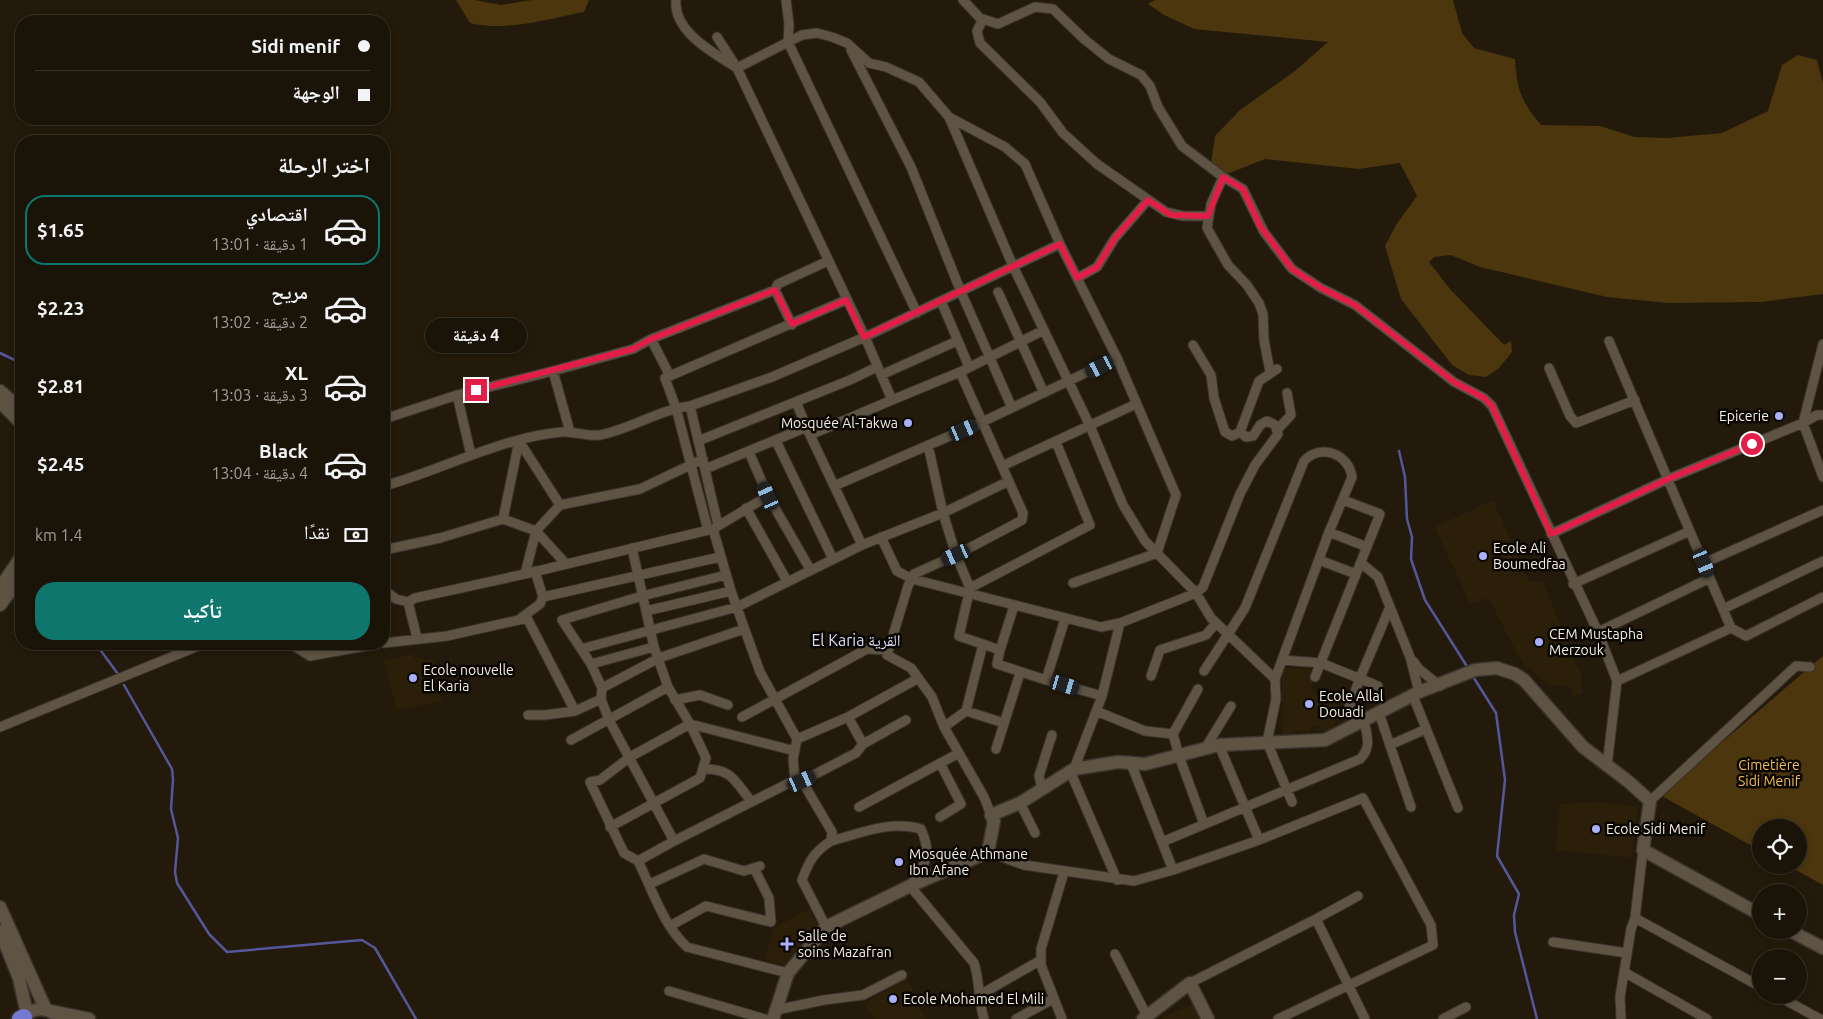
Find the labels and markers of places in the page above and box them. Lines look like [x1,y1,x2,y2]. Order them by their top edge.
place label: Epicerie [1719,408,1769,424]
marker: Epicerie [1773,410,1785,422]
place label: Mosquée Al-Takwa [781,415,898,431]
marker: Mosquée Al-Takwa [902,417,914,429]
place label: Ecole Ali Boumedfaa [1493,540,1566,572]
marker: Ecole Ali Boumedfaa [1477,550,1489,562]
place label: CEM Mustapha Merzouk [1549,626,1643,658]
marker: CEM Mustapha Merzouk [1533,636,1545,648]
place label: Ecole nouvelle El Karia [423,662,514,694]
marker: Ecole nouvelle El Karia [407,672,419,684]
place label: Ecole Allal Douadi [1319,688,1384,720]
marker: Ecole Allal Douadi [1303,698,1315,710]
place label: Ecole Sidi Menif [1606,821,1706,837]
marker: Ecole Sidi Menif [1590,823,1602,835]
place label: Mosquée Athmane Ibn Afane [909,846,1028,878]
marker: Mosquée Athmane Ibn Afane [893,856,905,868]
place label: Salle de soins Mazafran [798,928,892,960]
marker: Salle de soins Mazafran [780,937,794,951]
place label: Ecole Mohamed El Mili [903,991,1044,1007]
marker: Ecole Mohamed El Mili [887,993,899,1005]

